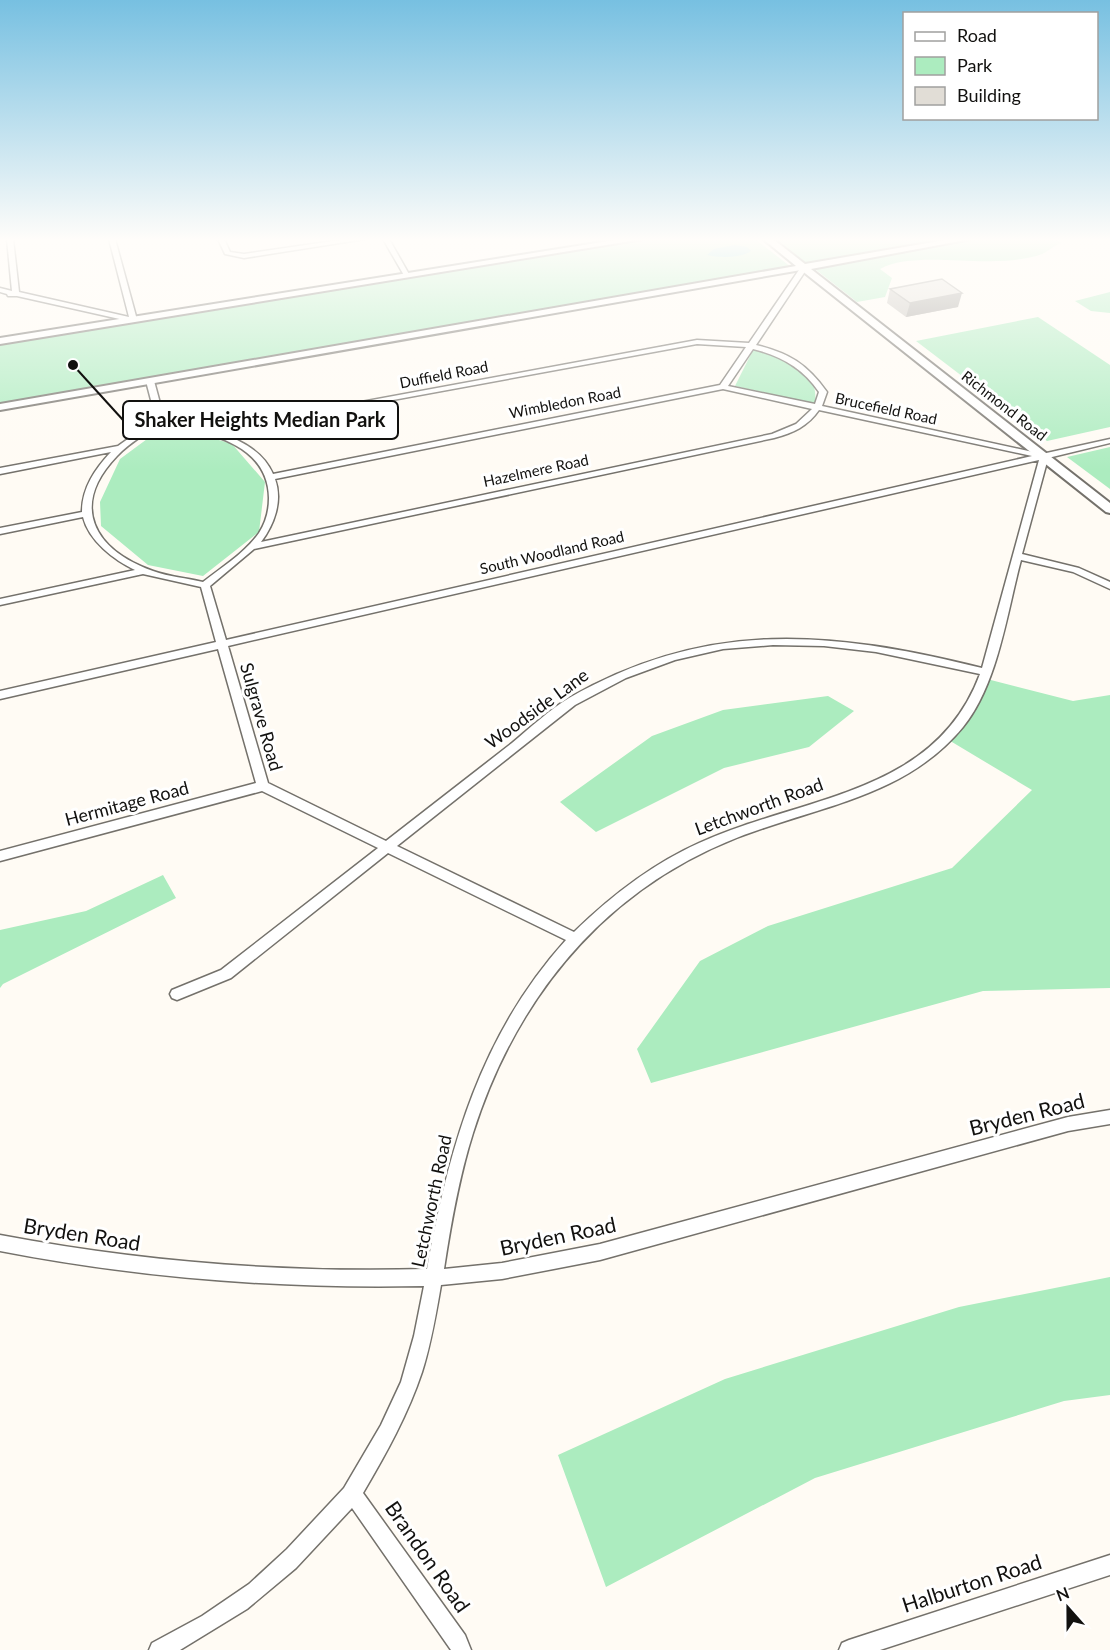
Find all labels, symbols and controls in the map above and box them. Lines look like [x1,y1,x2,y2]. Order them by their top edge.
legend [903,12,1098,120]
text: Road [957,24,997,46]
text: Park [957,54,993,76]
text: Building [957,84,1021,106]
street label: Duffield Road [398,357,490,391]
street label: Richmond Road [958,366,1051,444]
street label: Wimbledon Road [507,382,622,422]
street label: Brucefield Road [834,388,939,428]
callout: Shaker Heights Median Park [123,401,398,439]
text: Shaker Heights Median Park [134,407,386,431]
street label: Hazelmere Road [481,450,590,490]
street label: South Woodland Road [478,527,626,577]
street label: Sulgrave Road [236,660,288,773]
street label: Woodside Lane [481,663,592,753]
street label: Letchworth Road [692,773,826,839]
street label: Hermitage Road [62,776,191,830]
street label: Bryden Road [966,1087,1087,1140]
street label: Letchworth Road [406,1133,456,1269]
street label: Bryden Road [497,1211,618,1260]
street label: Bryden Road [22,1212,142,1255]
street label: Brandon Road [381,1496,476,1617]
street label: Halburton Road [899,1548,1044,1617]
north arrow [1038,1578,1098,1638]
text: N [1053,1582,1072,1605]

